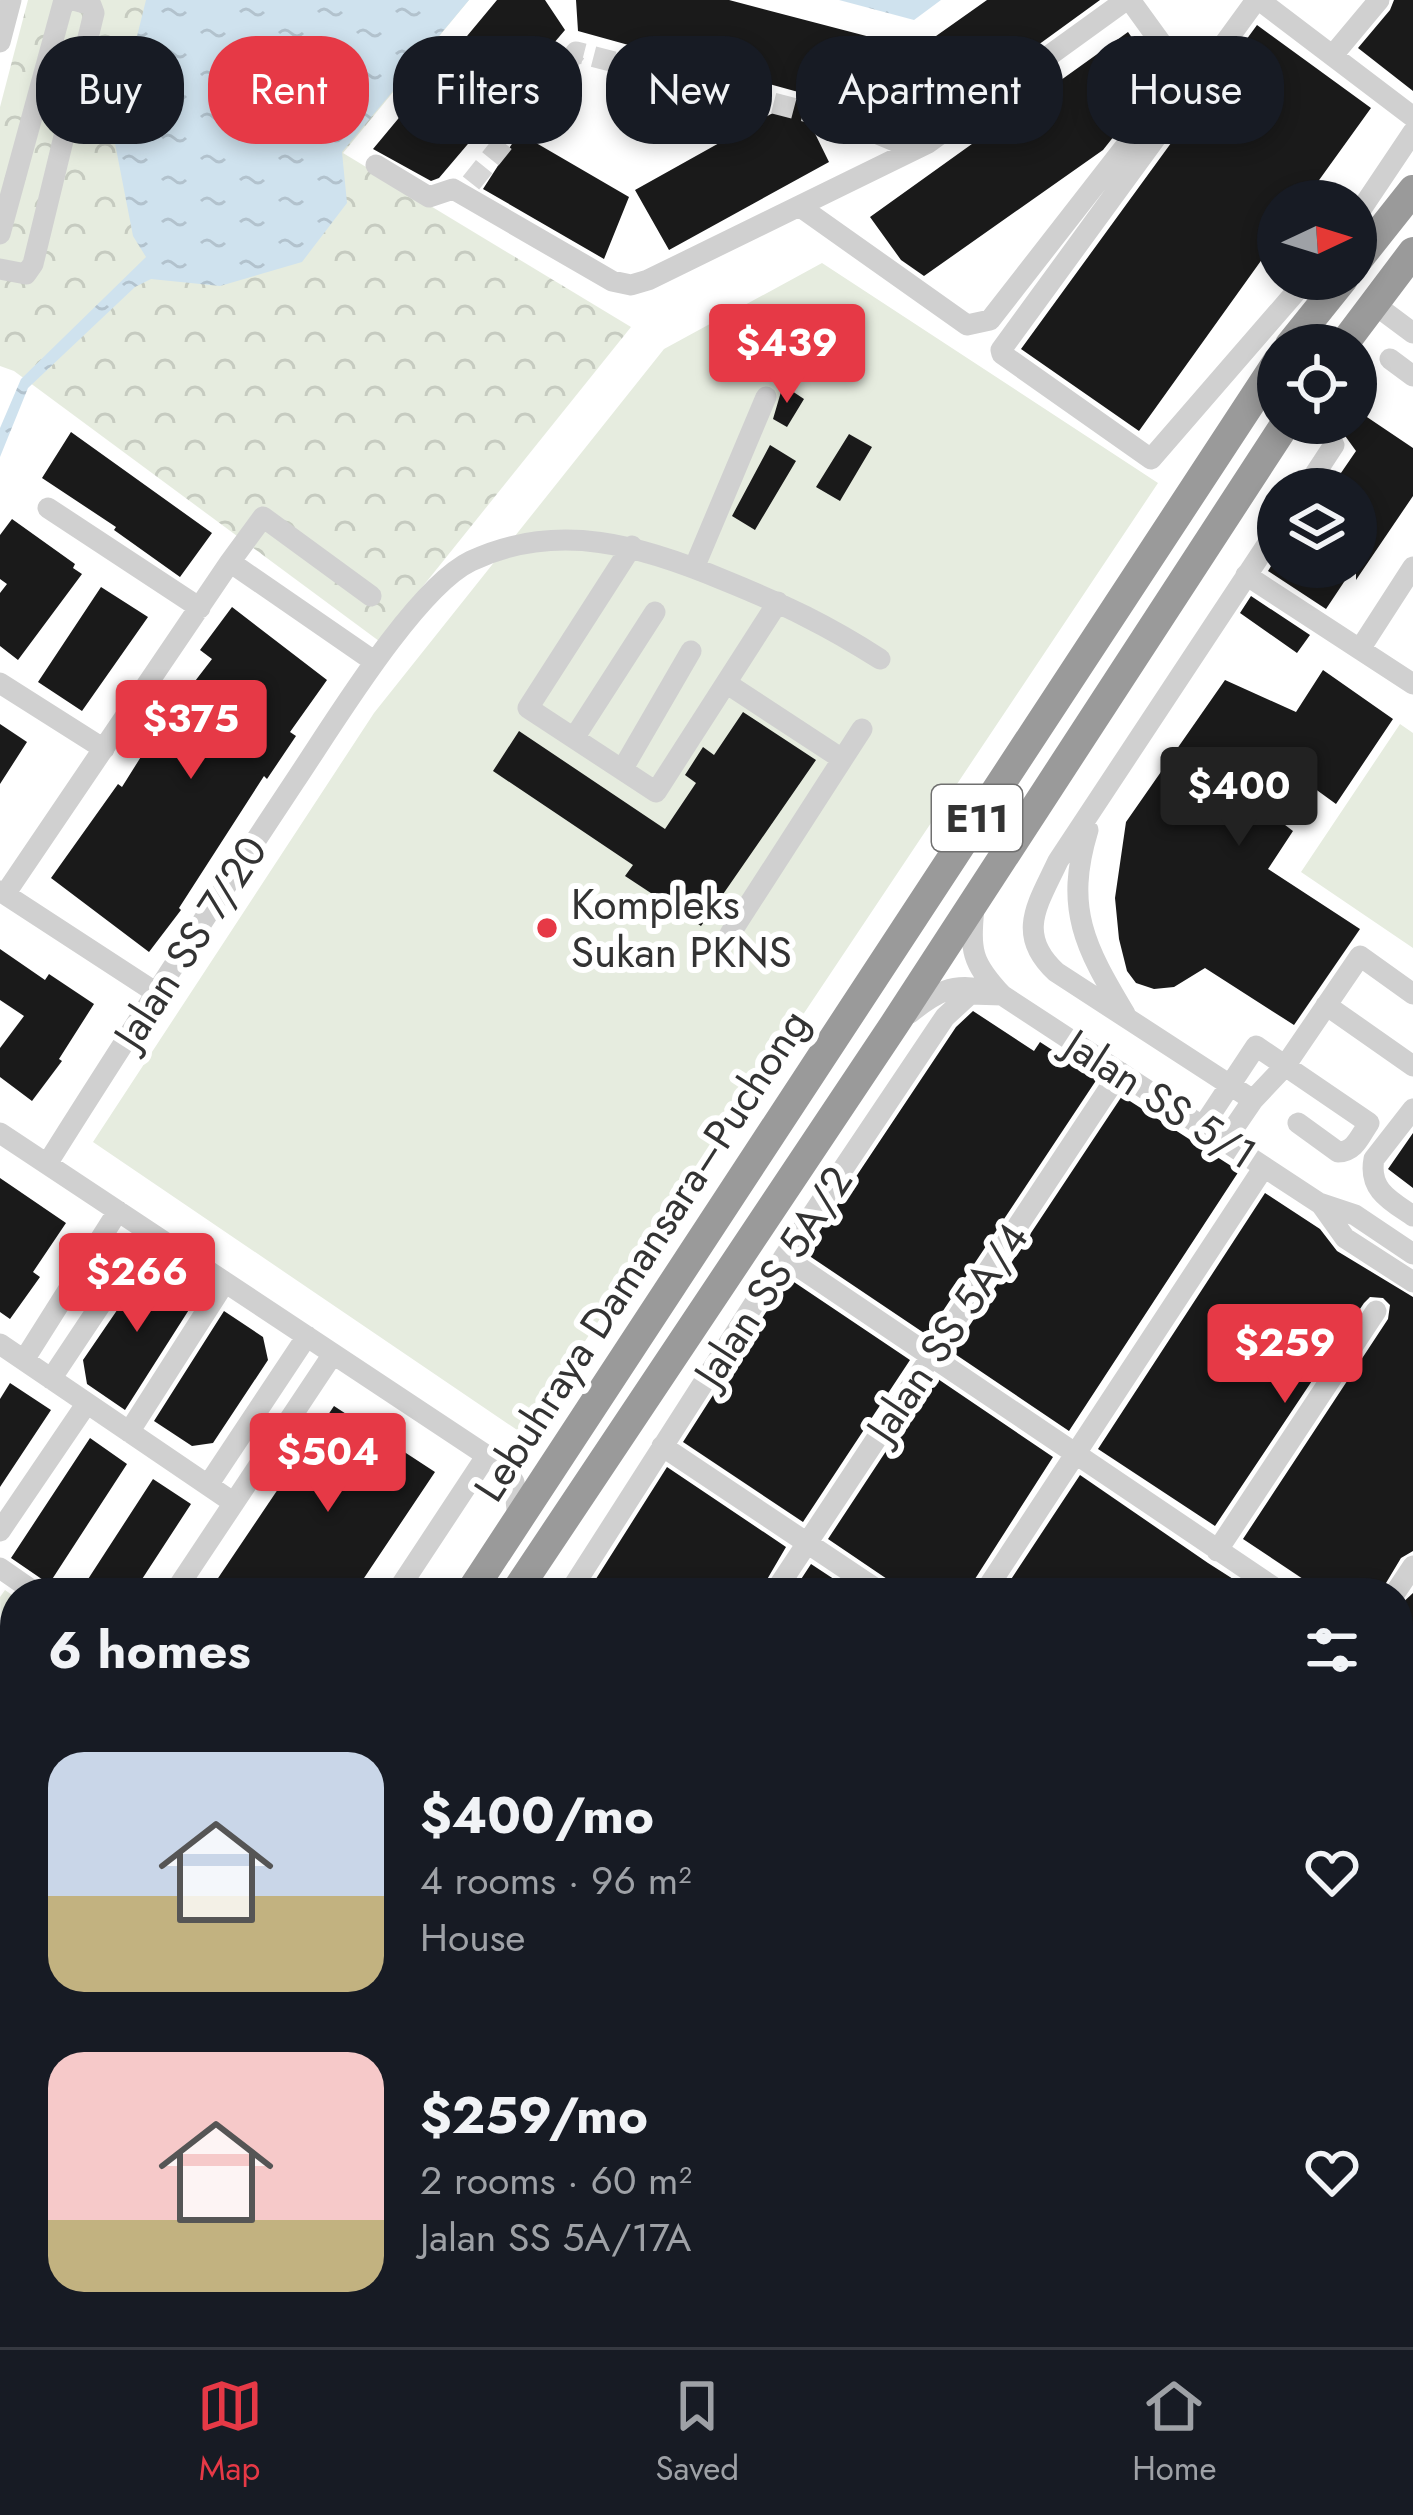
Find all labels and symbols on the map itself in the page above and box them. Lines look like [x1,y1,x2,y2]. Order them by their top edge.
north arrow [1257,180,1377,300]
pin: $439 [716,304,858,406]
pin: $375 [120,680,262,782]
pin: $400 [1168,747,1310,849]
road number: E11 [932,785,1022,851]
street label: Jalan SS 7/20 [96,824,282,1065]
place label: Kompleks Sukan PKNS [571,874,792,983]
marker: Kompleks Sukan PKNS [534,915,560,941]
street label: Lebuhraya Damansara–Puchong [459,997,824,1513]
street label: Jalan SS 5/1 [1049,1012,1269,1184]
street label: Jalan SS 5A/2 [677,1154,868,1403]
street label: Jalan SS 5A/4 [849,1211,1043,1458]
pin: $266 [66,1233,208,1335]
pin: $259 [1214,1304,1356,1406]
pin: $504 [257,1413,399,1515]

